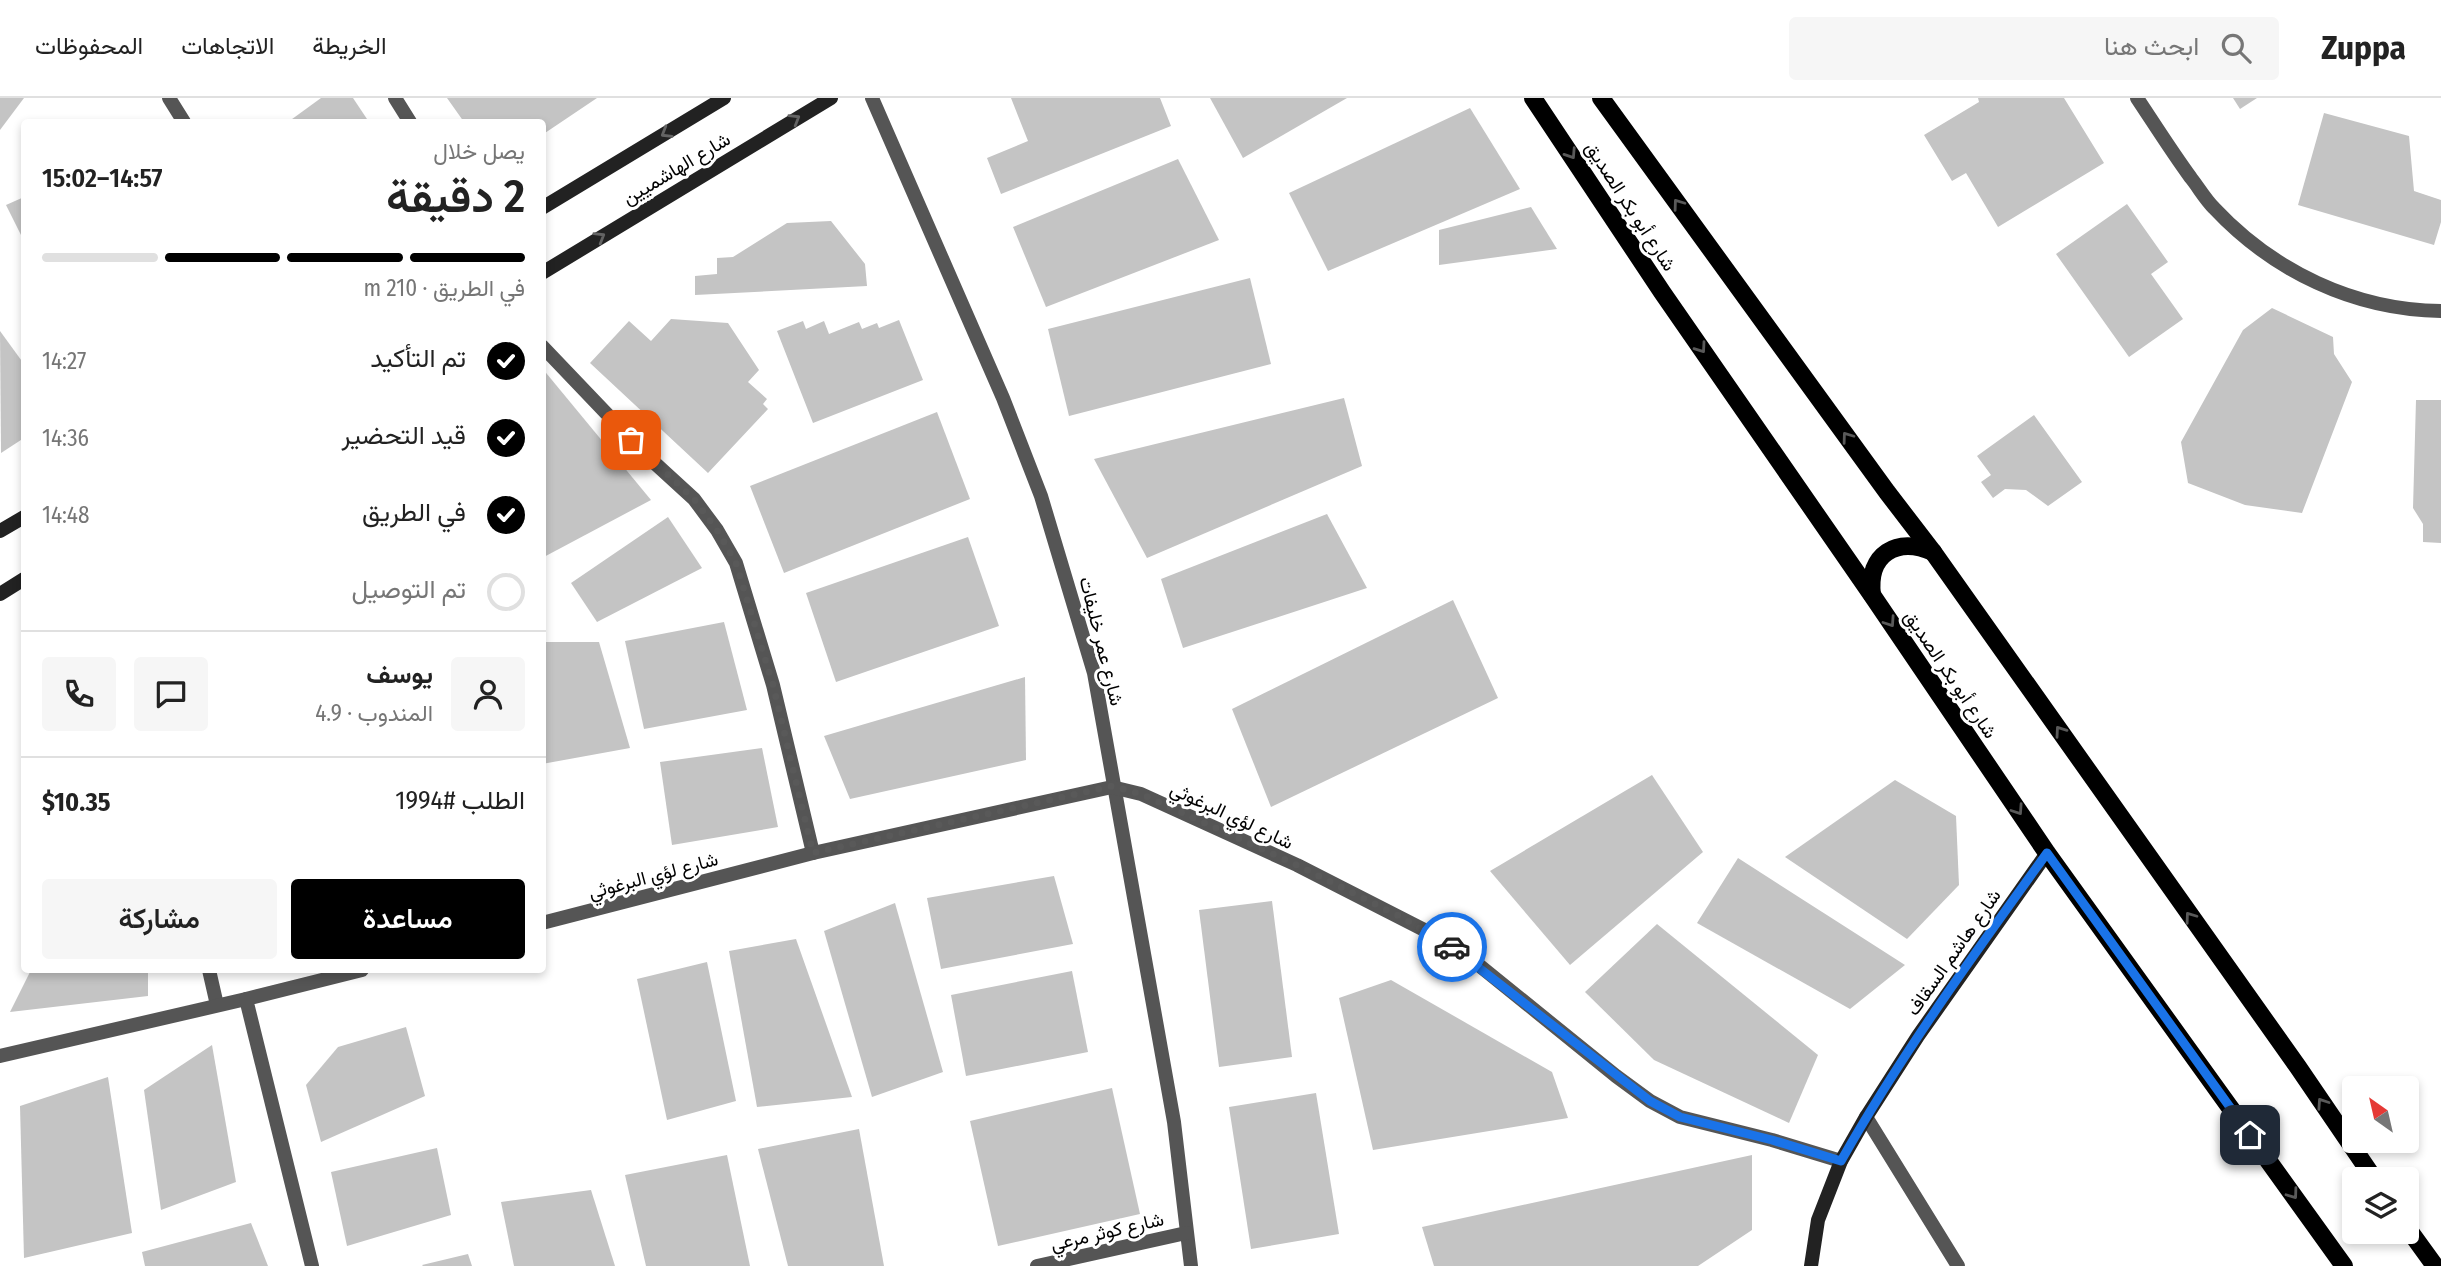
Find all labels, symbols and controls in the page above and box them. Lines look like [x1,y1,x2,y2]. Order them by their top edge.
search box [1789,17,2279,80]
text: Zuppa [2321,28,2406,68]
icon: search [2217,29,2255,67]
text: ابحث هنا [2104,31,2199,62]
text: المحفوظات [35,32,143,60]
text: الاتجاهات [181,32,274,60]
text: الخريطة [312,32,387,60]
one-way arrow [788,115,801,128]
one-way arrow [660,125,673,138]
street label: شارع الهاشميين [618,127,735,210]
text: يصل خلال [433,137,525,165]
street label: شارع أبو بكر الصديق [1579,137,1681,276]
one-way arrow [1563,147,1576,160]
text: 14:57–15:02 [42,163,162,194]
text: 2 دقيقة [386,169,525,224]
one-way arrow [1674,199,1687,212]
one-way arrow [593,232,606,245]
text: في الطريق · 210 m [364,274,525,302]
one-way arrow [1693,341,1706,354]
icon: check [487,342,525,380]
text: تم التأكيد [370,343,466,374]
text: 14:27 [42,347,86,375]
pin [601,410,661,470]
icon: check [487,419,525,457]
text: قيد التحضير [341,420,466,451]
icon: bag [612,421,650,459]
text: 14:36 [42,424,89,452]
one-way arrow [1843,432,1855,445]
icon: check [487,496,525,534]
text: في الطريق [362,497,466,528]
text: 14:48 [42,501,90,529]
text: تم التوصيل [352,574,466,605]
street label: شارع عمر خليفات [1073,574,1129,708]
street label: شارع أبو بكر الصديق [1898,606,2002,743]
one-way arrow [1882,614,1895,627]
button: phone [42,657,116,731]
button: chat [134,657,208,731]
button: person [451,657,525,731]
text: يوسف [366,659,433,690]
text: المندوب · 4.9 [315,699,433,727]
one-way arrow [2056,726,2068,739]
street label: شارع لؤي البرغوثي [1165,777,1297,858]
text: الطلب #1994 [395,785,525,816]
text: $10.35 [42,787,111,818]
one-way arrow [2010,802,2022,815]
street label: شارع لؤي البرغوثي [586,847,722,908]
button: مشاركة [42,879,277,959]
button: مساعدة [291,879,525,959]
street label: شارع هاشم السقاف [1901,885,2006,1021]
courier [1417,912,1487,982]
one-way arrow [2186,912,2199,925]
icon: car [1433,928,1471,966]
north arrow [2342,1076,2418,1153]
map controls [2342,1076,2419,1244]
one-way arrow [2318,1098,2330,1111]
pin [2220,1105,2280,1165]
icon: home [2231,1116,2269,1154]
button: layers [2342,1167,2419,1244]
one-way arrow [2285,1186,2297,1199]
street label: شارع كوثر مرعي [1048,1207,1167,1260]

